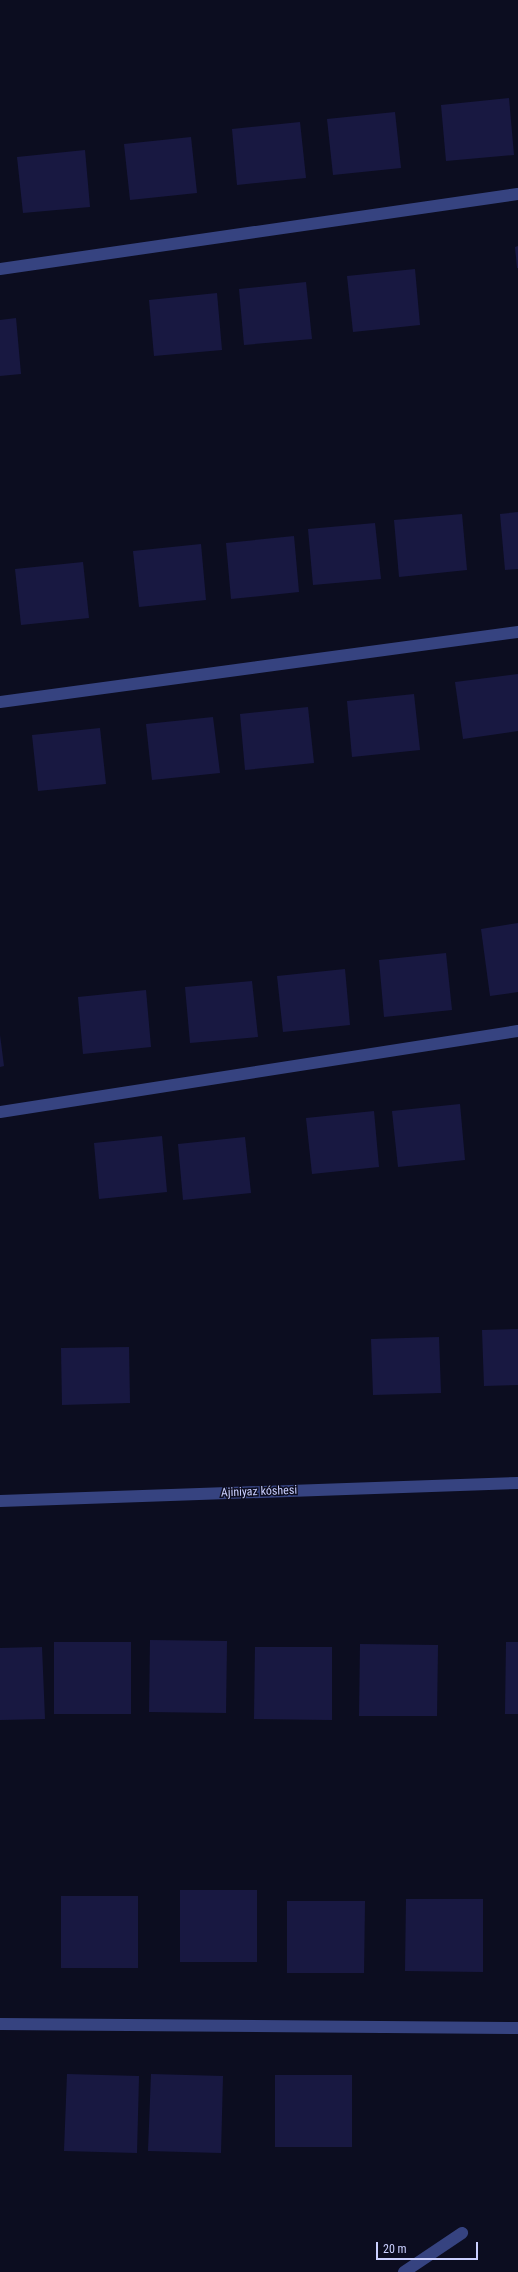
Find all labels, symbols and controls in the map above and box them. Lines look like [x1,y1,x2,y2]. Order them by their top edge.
street label: Ajiniyaz kóshesi [221,1483,297,1501]
scale bar [378,2234,480,2260]
text: 20 m [383,2242,407,2256]

